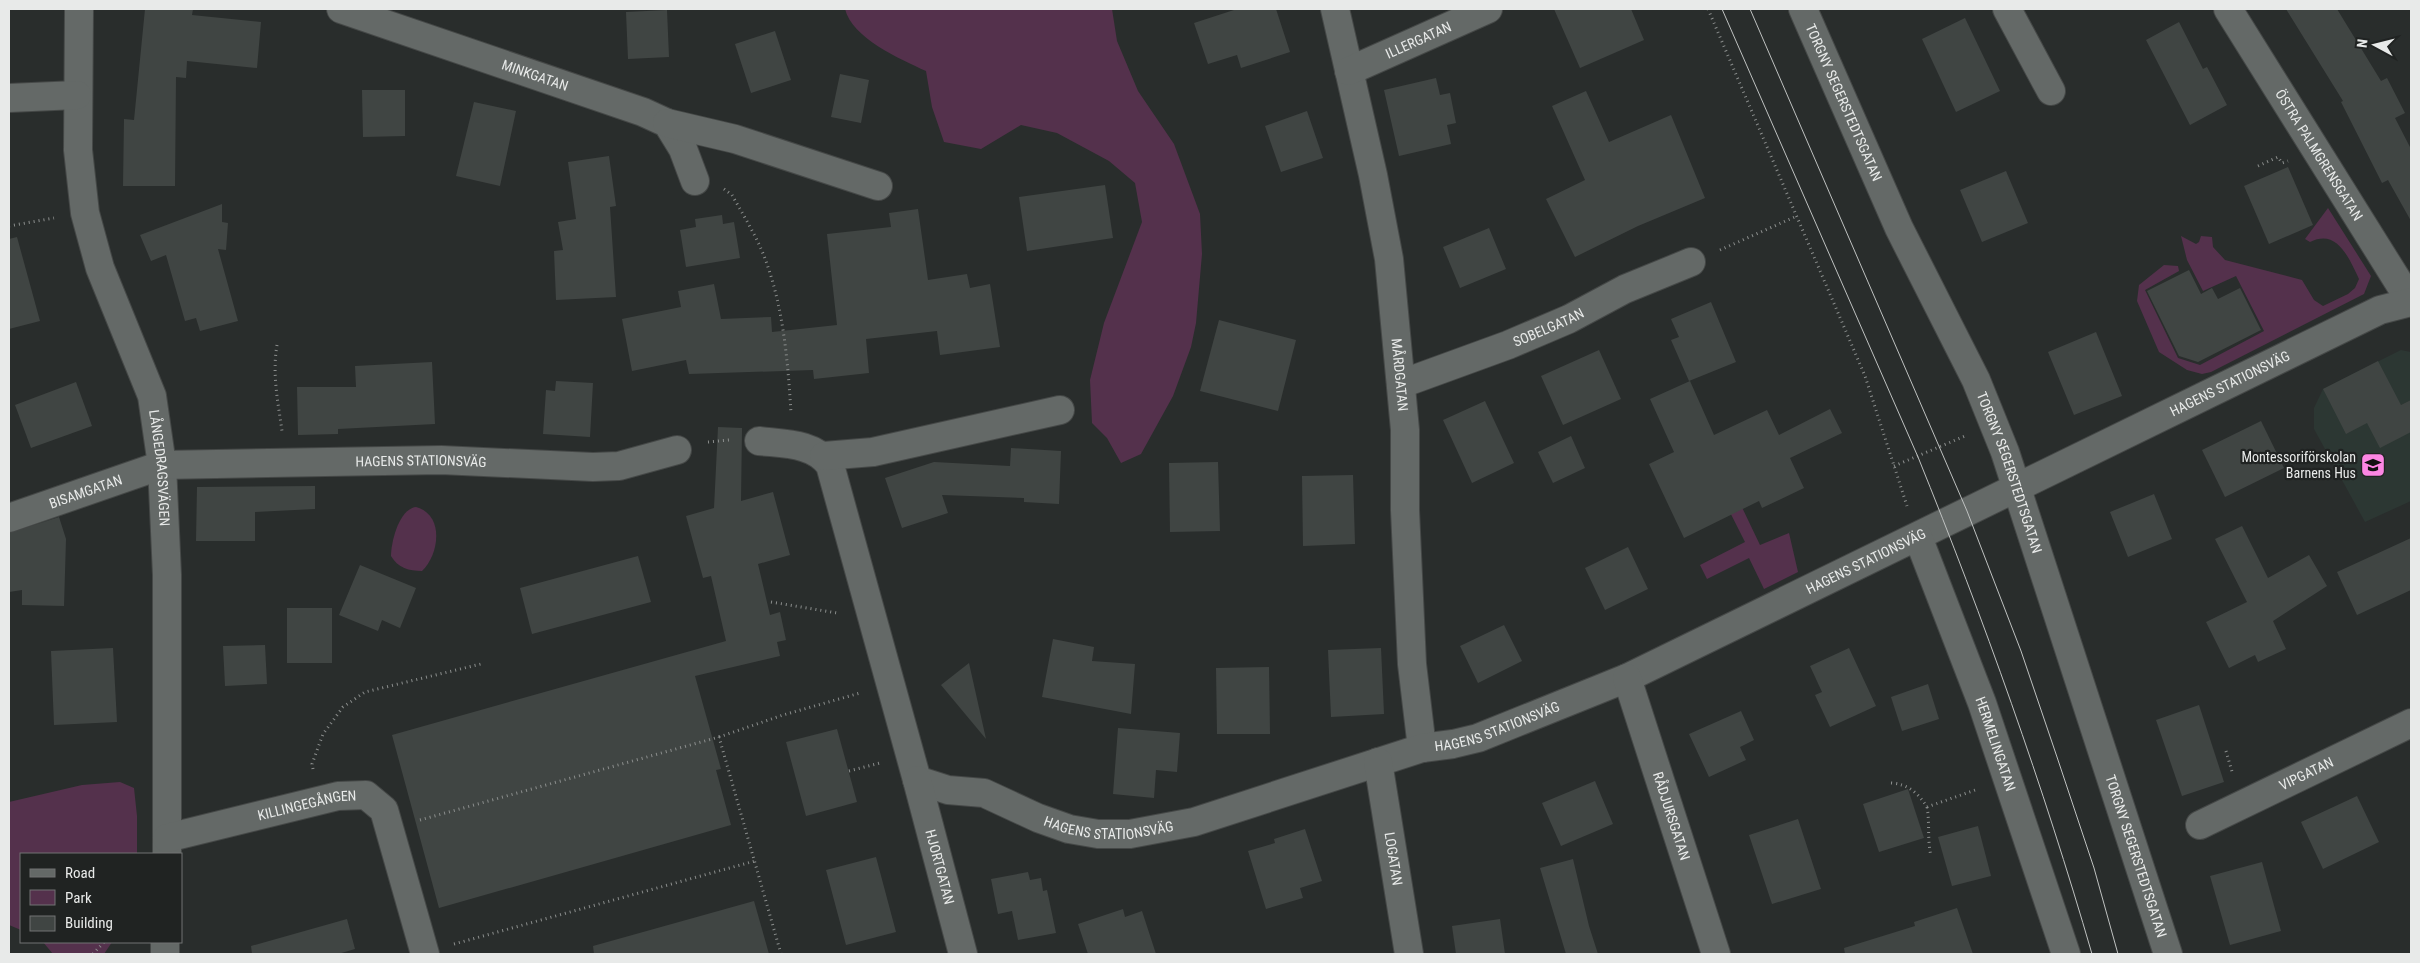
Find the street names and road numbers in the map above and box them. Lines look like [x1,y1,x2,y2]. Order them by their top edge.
street label: ILLERGATAN [1383,18,1454,62]
street label: TORGNY SEGERSTEDTSGATAN [1802,21,1885,183]
street label: MINKGATAN [500,56,570,94]
street label: ÖSTRA PALMGRENSGATAN [2272,86,2366,223]
street label: SOBELGATAN [1511,305,1587,350]
street label: MÅRDGATAN [1388,337,1411,412]
street label: HAGENS STATIONSVÄG [2167,347,2292,419]
street label: TORGNY SEGERSTEDTSGATAN [1974,390,2045,555]
street label: LÅNGEDRAGSVÄGEN [146,409,173,527]
street label: HAGENS STATIONSVÄG [355,452,487,470]
street label: BISAMGATAN [47,471,124,511]
street label: HAGENS STATIONSVÄG [1803,525,1928,597]
street label: HERMELINGATAN [1972,694,2019,793]
street label: HAGENS STATIONSVÄG [1434,698,1562,754]
street label: VIPGATAN [2277,754,2336,793]
street label: RÅDJURSGATAN [1650,770,1693,862]
street label: TORGNY SEGERSTEDTSGATAN [2102,773,2170,939]
street label: KILLINGEGÅNGEN [256,787,357,823]
street label: HAGENS STATIONSVÄG [1042,813,1175,843]
street label: HJORTGATAN [922,828,958,906]
street label: LOGATAN [1381,831,1406,886]

